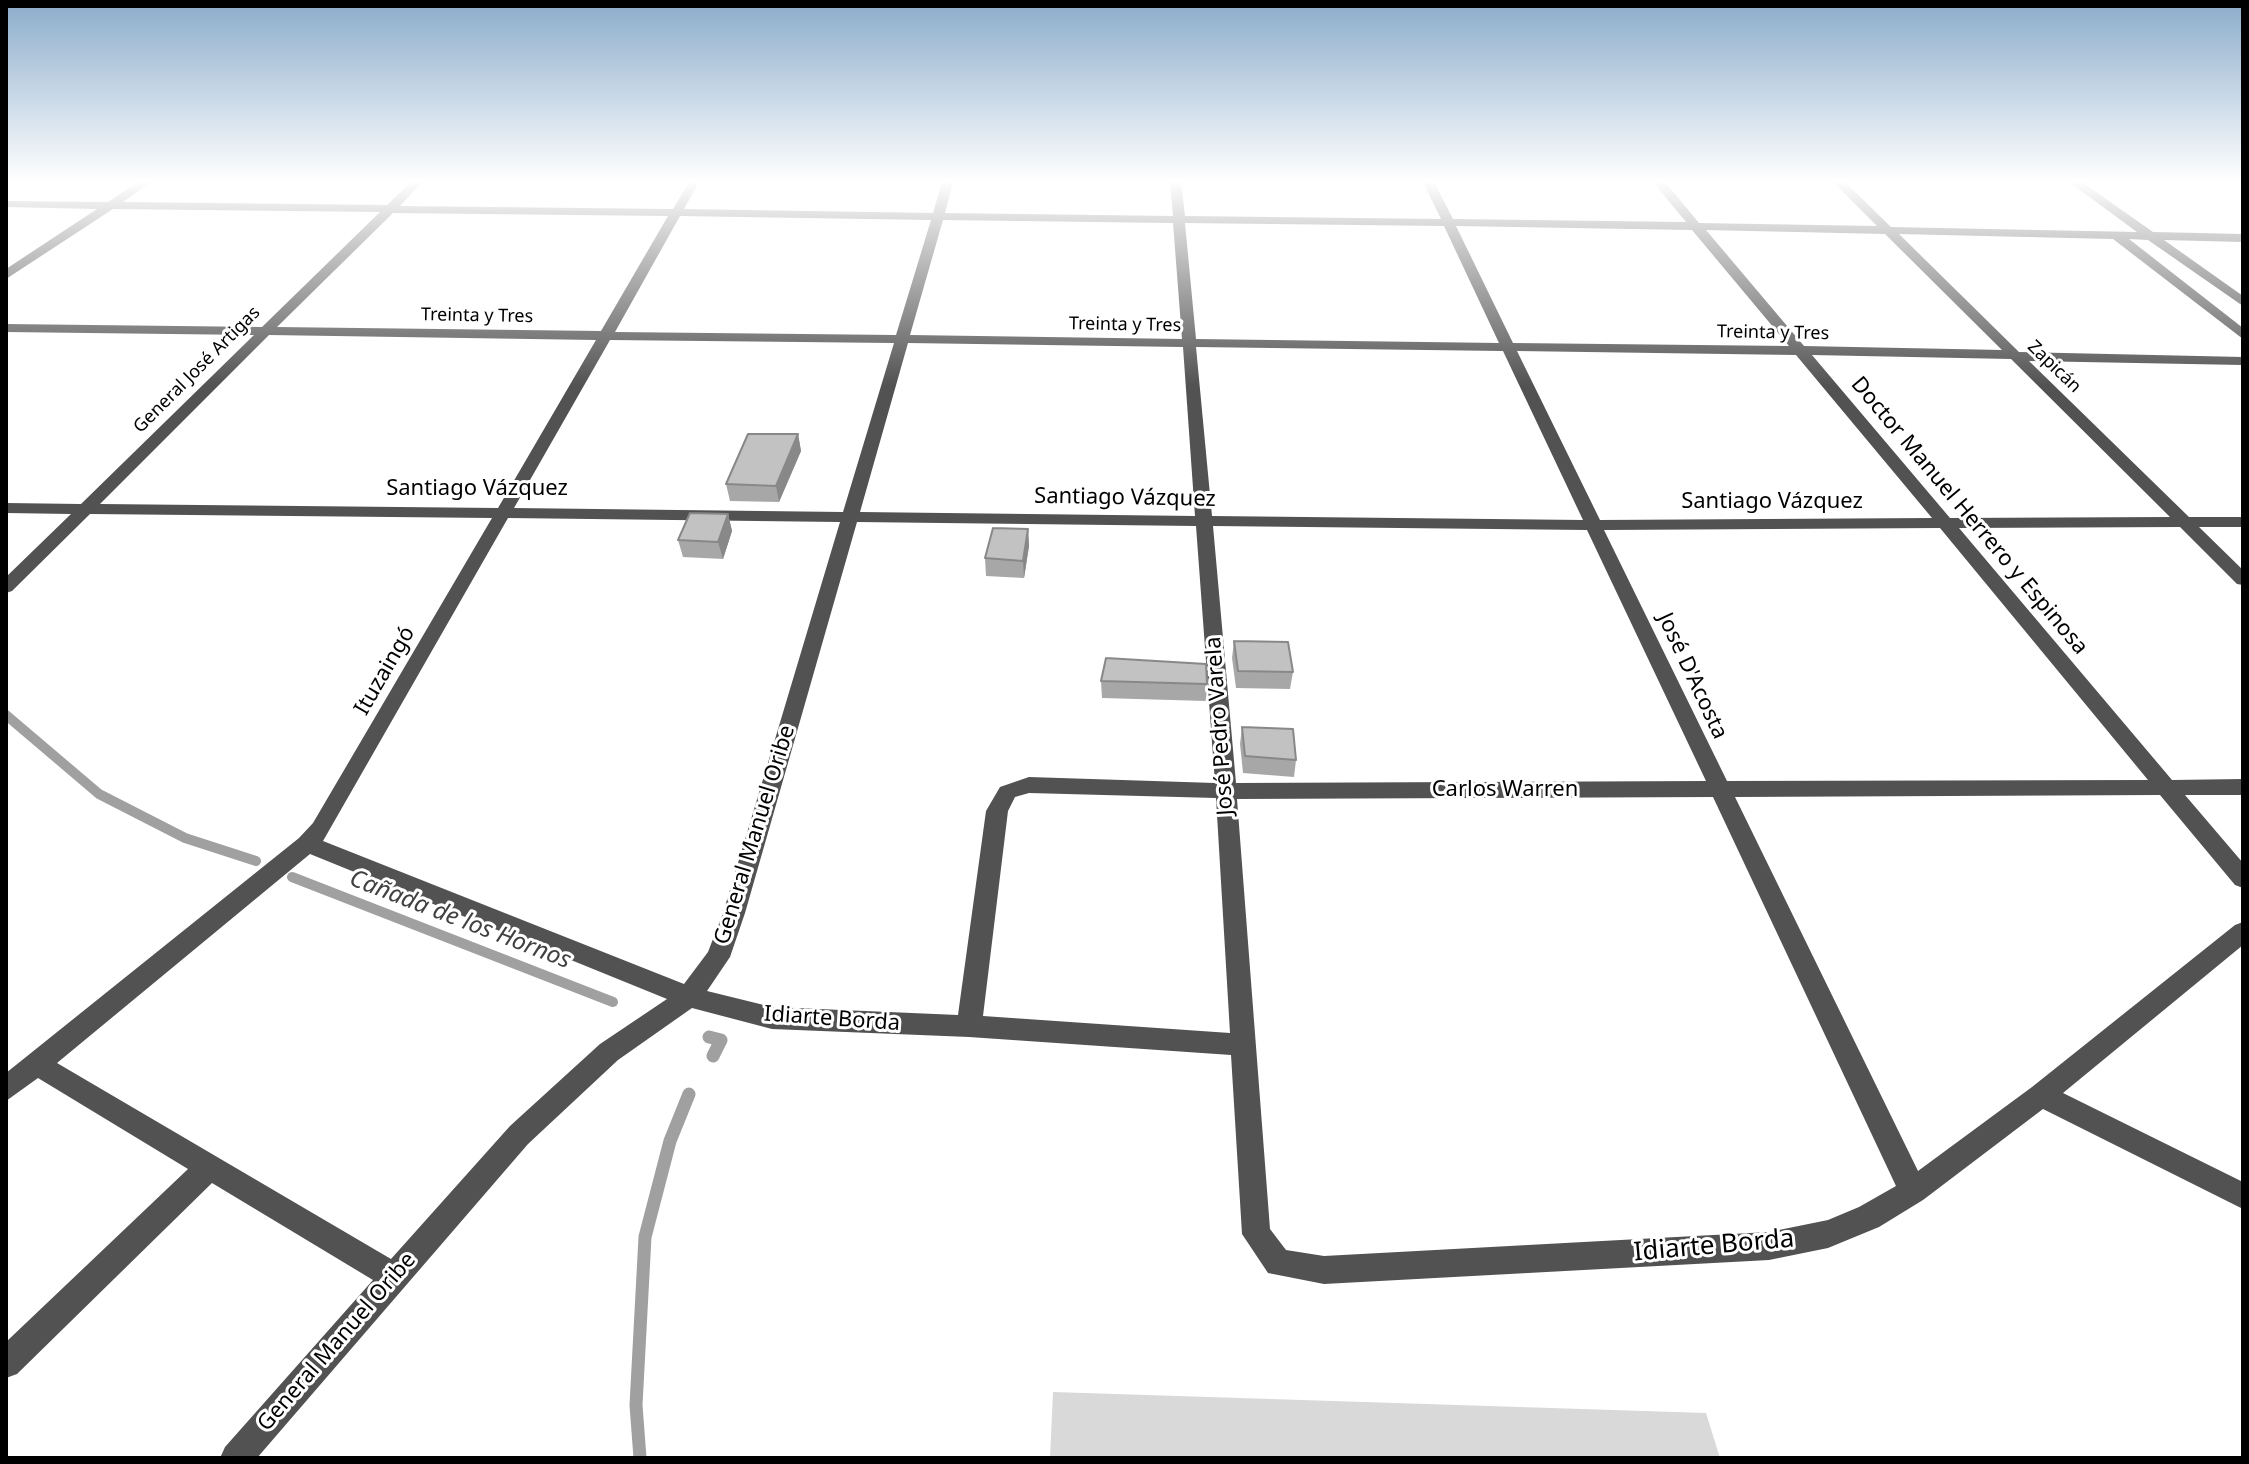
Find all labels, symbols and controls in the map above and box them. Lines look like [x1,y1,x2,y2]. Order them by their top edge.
street label: General José Artigas [129,302,265,438]
street label: Treinta y Tres [421,304,533,328]
street label: Treinta y Tres [1069,313,1181,337]
street label: Treinta y Tres [1717,321,1829,345]
street label: Zapicán [2023,336,2085,398]
street label: Doctor Manuel Herrero y Espinosa [1845,372,2093,660]
street label: Santiago Vázquez [386,476,568,502]
street label: Santiago Vázquez [1034,483,1216,513]
street label: Santiago Vázquez [1681,489,1863,515]
street label: José D'Acosta [1651,609,1733,743]
street label: Ituzaingó [349,622,421,720]
street label: José Pedro Varela [1201,636,1239,816]
street label: General Manuel Oribe [709,722,801,948]
street label: Carlos Warren [1432,777,1578,803]
water label: Cañada de los Hornos [345,865,575,975]
street label: Idiarte Borda [763,1001,901,1037]
street label: Idiarte Borda [1632,1223,1796,1269]
street label: General Manuel Oribe [252,1247,422,1437]

